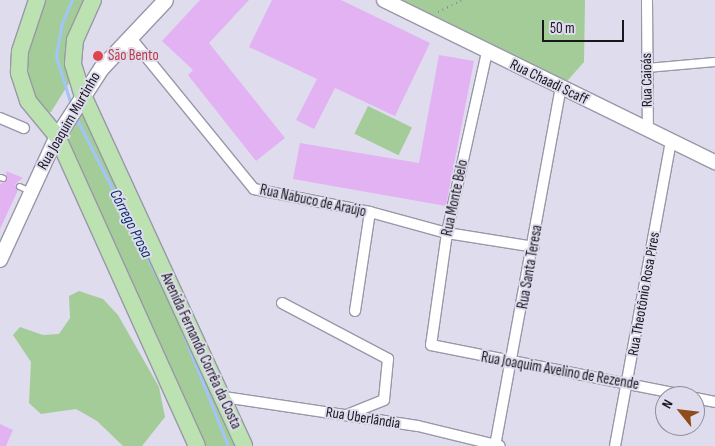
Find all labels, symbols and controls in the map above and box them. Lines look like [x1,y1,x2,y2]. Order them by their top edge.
scale bar [545,10,628,42]
text: 50 m [550,19,575,38]
place label: São Bento [108,47,159,65]
marker: São Bento [92,50,104,62]
street label: Rua Caioás [638,53,656,107]
street label: Rua Chaadi Scaff [507,55,591,109]
street label: Rua Joaquim Murtinho [34,69,104,173]
street label: Rua Monte Belo [438,158,472,238]
street label: Rua Nabuco de Araújo [258,181,368,221]
water label: Córrego Prosa [105,187,155,261]
street label: Rua Santa Teresa [514,224,546,310]
street label: Rua Theotônio Rosa Pires [624,231,664,357]
street label: Avenida Fernando Corrêa da Costa [157,270,245,432]
street label: Rua Joaquim Avelino de Rezende [480,348,640,394]
north arrow [655,386,705,436]
text: N [658,397,677,411]
street label: Rua Uberlândia [324,403,402,433]

